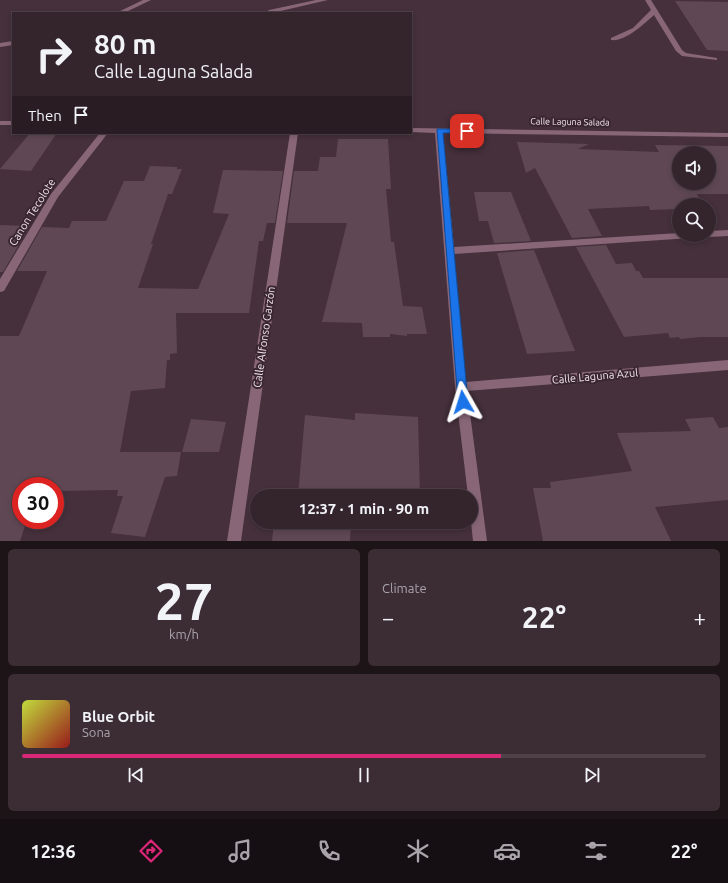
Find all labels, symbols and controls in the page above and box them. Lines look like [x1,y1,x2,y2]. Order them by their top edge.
icon: right [28,28,80,80]
text: 80 m [94,28,156,59]
text: Calle Laguna Salada [94,61,253,81]
icon: arrive [70,104,92,126]
text: Then [28,107,62,124]
pin [450,114,484,148]
street label: Calle Laguna Salada [530,116,610,128]
icon: arrive [456,120,478,142]
map controls [672,146,716,242]
button: sound [672,146,716,190]
street label: Canon Tecolote [7,176,57,248]
button: search [672,198,716,242]
street label: Calle Alfonso Garzón [251,286,277,388]
street label: Calle Laguna Azul [551,366,639,386]
position arrow [442,381,484,423]
speed limit sign: 30 [12,477,64,529]
text: 12:37 · 1 min · 90 m [299,500,429,517]
text: 27 [155,572,213,630]
text: Climate [382,581,427,595]
text: 22° [522,600,566,634]
text: − [382,605,394,630]
text: + [694,605,706,630]
text: km/h [169,627,199,641]
text: Blue Orbit [82,708,155,725]
text: Sona [82,725,111,739]
icon: previous [125,764,147,786]
icon: pause [353,764,375,786]
icon: next [581,764,603,786]
icon: directions [137,837,165,865]
icon: music [226,837,254,865]
icon: phone [315,837,343,865]
icon: climate [404,837,432,865]
icon: car [493,837,521,865]
icon: filters [582,837,610,865]
text: 12:36 [31,841,76,861]
text: 22° [671,841,697,861]

